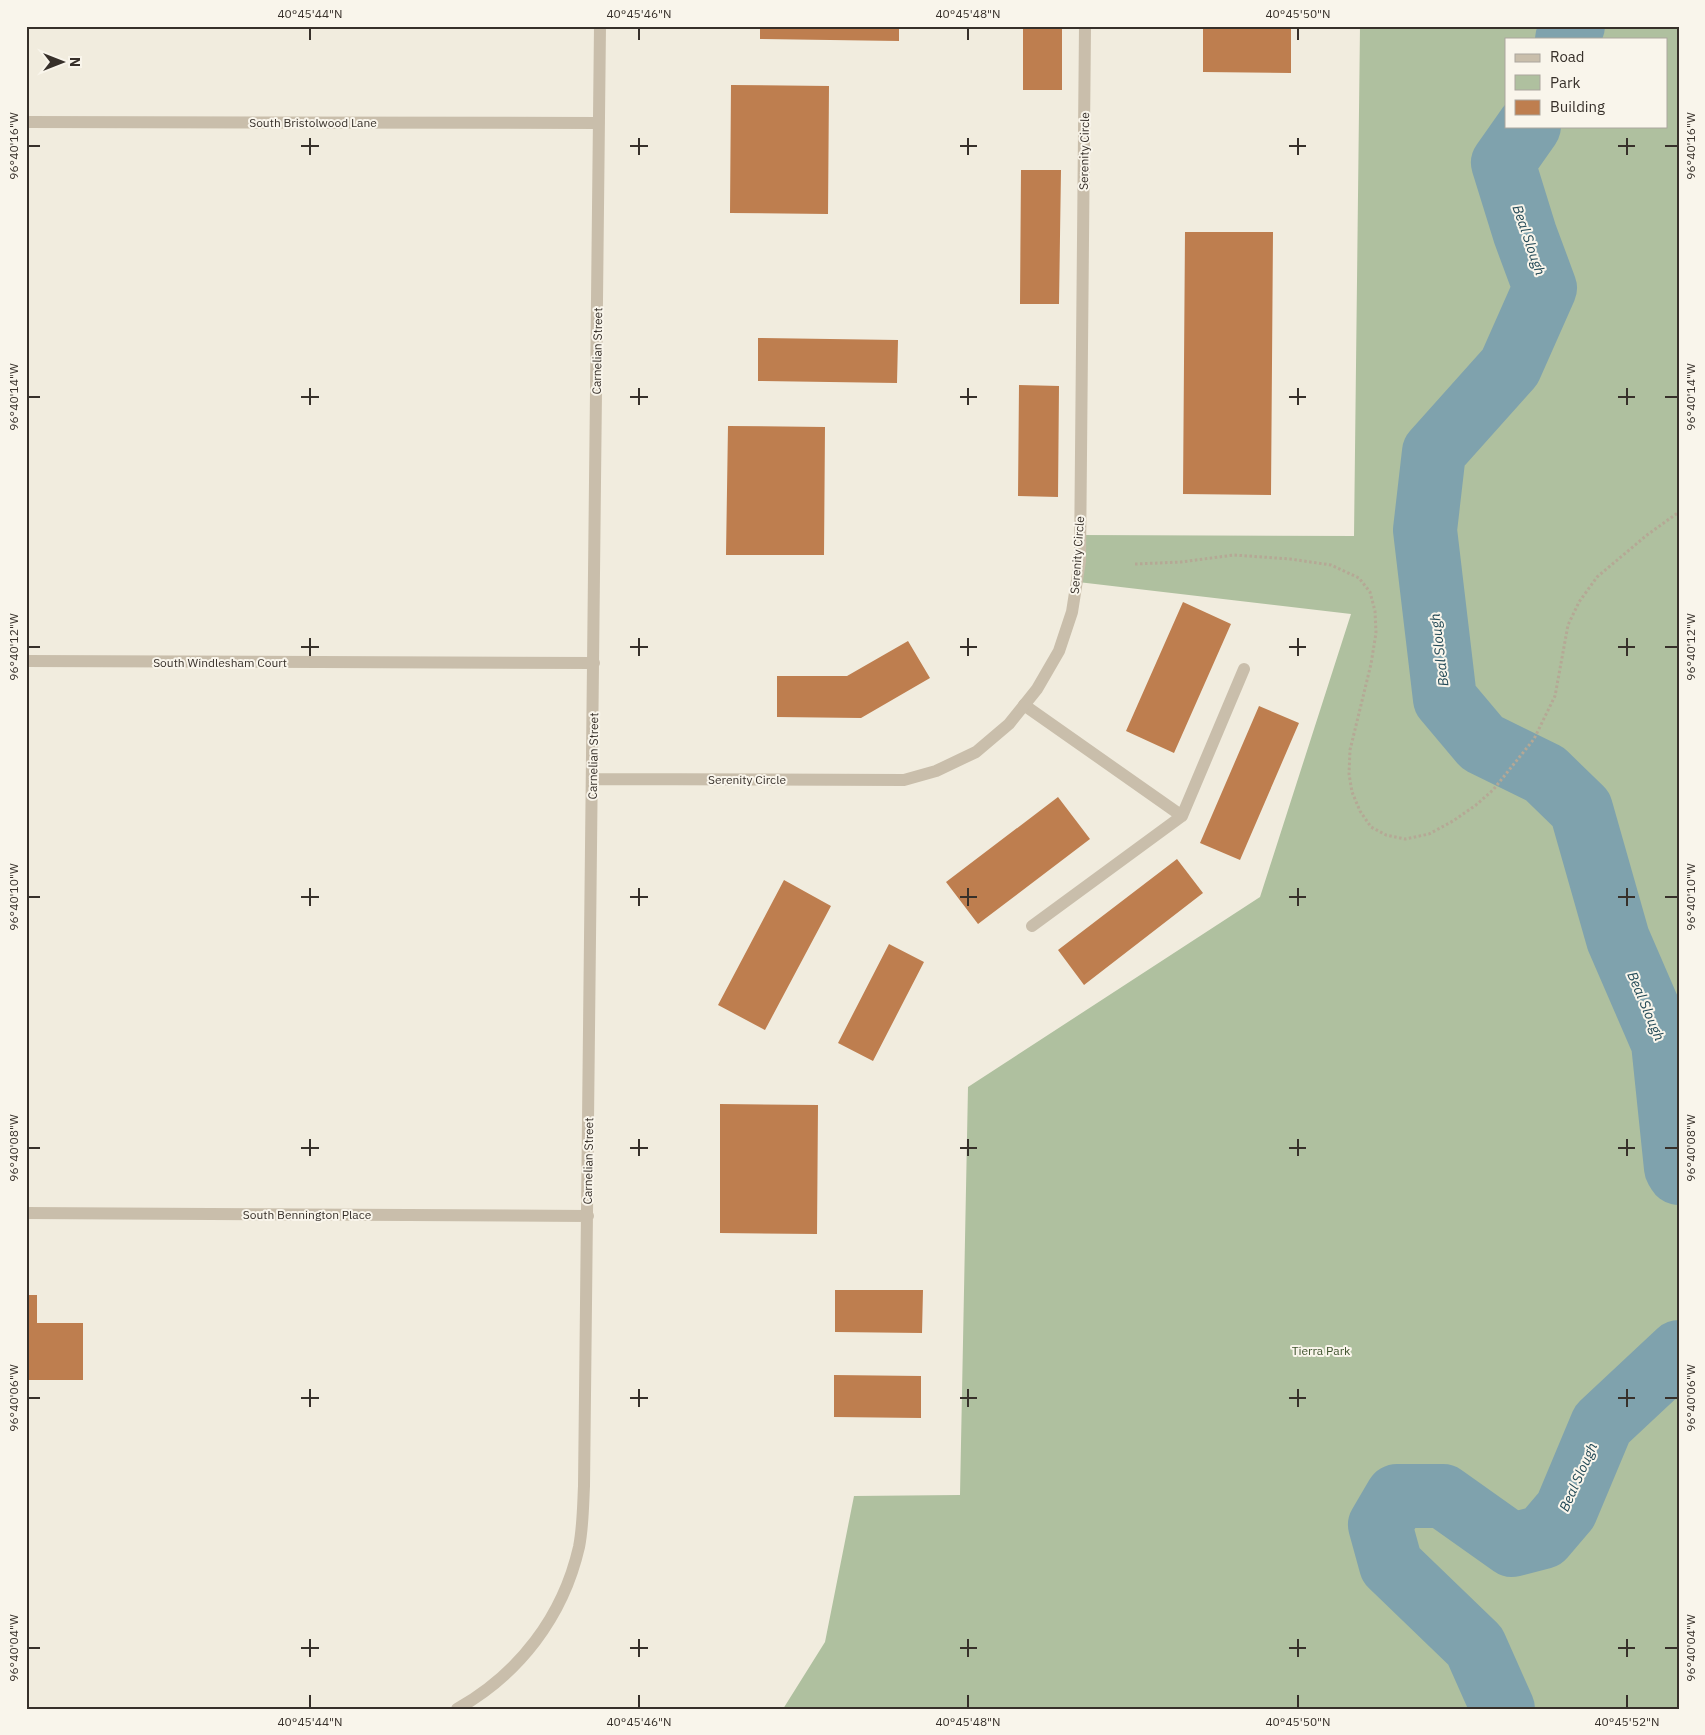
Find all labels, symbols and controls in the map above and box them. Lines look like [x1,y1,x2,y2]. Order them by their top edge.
text: 40°45'44"N [277,6,343,21]
text: 40°45'46"N [606,6,672,21]
text: 40°45'48"N [935,6,1001,21]
text: 40°45'50"N [1265,6,1331,21]
north arrow [38,38,88,88]
legend [1505,38,1668,128]
text: Road [1550,47,1585,66]
text: N [66,57,84,67]
text: Park [1550,73,1580,92]
text: Building [1550,97,1605,116]
street label: Serenity Circle [1076,111,1092,190]
text: 96°40'16"W [6,112,21,180]
text: 96°40'16"W [1683,112,1698,180]
street label: South Bristolwood Lane [249,115,377,130]
water label: Beal Slough [1509,202,1549,278]
street label: Carnelian Street [589,307,605,395]
text: 96°40'14"W [6,363,21,431]
text: 96°40'14"W [1683,363,1698,431]
street label: Serenity Circle [1067,515,1087,594]
water label: Beal Slough [1426,612,1452,688]
text: 96°40'12"W [6,613,21,681]
text: 96°40'12"W [1683,613,1698,681]
street label: South Windlesham Court [153,655,287,670]
street label: Carnelian Street [585,712,601,800]
street label: Serenity Circle [708,772,786,787]
text: 96°40'10"W [6,863,21,931]
text: 96°40'10"W [1683,863,1698,931]
water label: Beal Slough [1623,969,1669,1043]
text: 96°40'08"W [6,1114,21,1182]
text: 96°40'08"W [1683,1114,1698,1182]
street label: Carnelian Street [580,1117,596,1205]
street label: South Bennington Place [243,1207,372,1222]
park label: Tierra Park [1292,1343,1351,1358]
text: 96°40'06"W [6,1364,21,1432]
text: 96°40'06"W [1683,1364,1698,1432]
water label: Beal Slough [1555,1440,1601,1514]
text: 96°40'04"W [6,1614,21,1682]
text: 96°40'04"W [1683,1614,1698,1682]
text: 40°45'44"N [277,1714,343,1729]
text: 40°45'46"N [606,1714,672,1729]
text: 40°45'48"N [935,1714,1001,1729]
text: 40°45'50"N [1265,1714,1331,1729]
text: 40°45'52"N [1594,1714,1660,1729]

